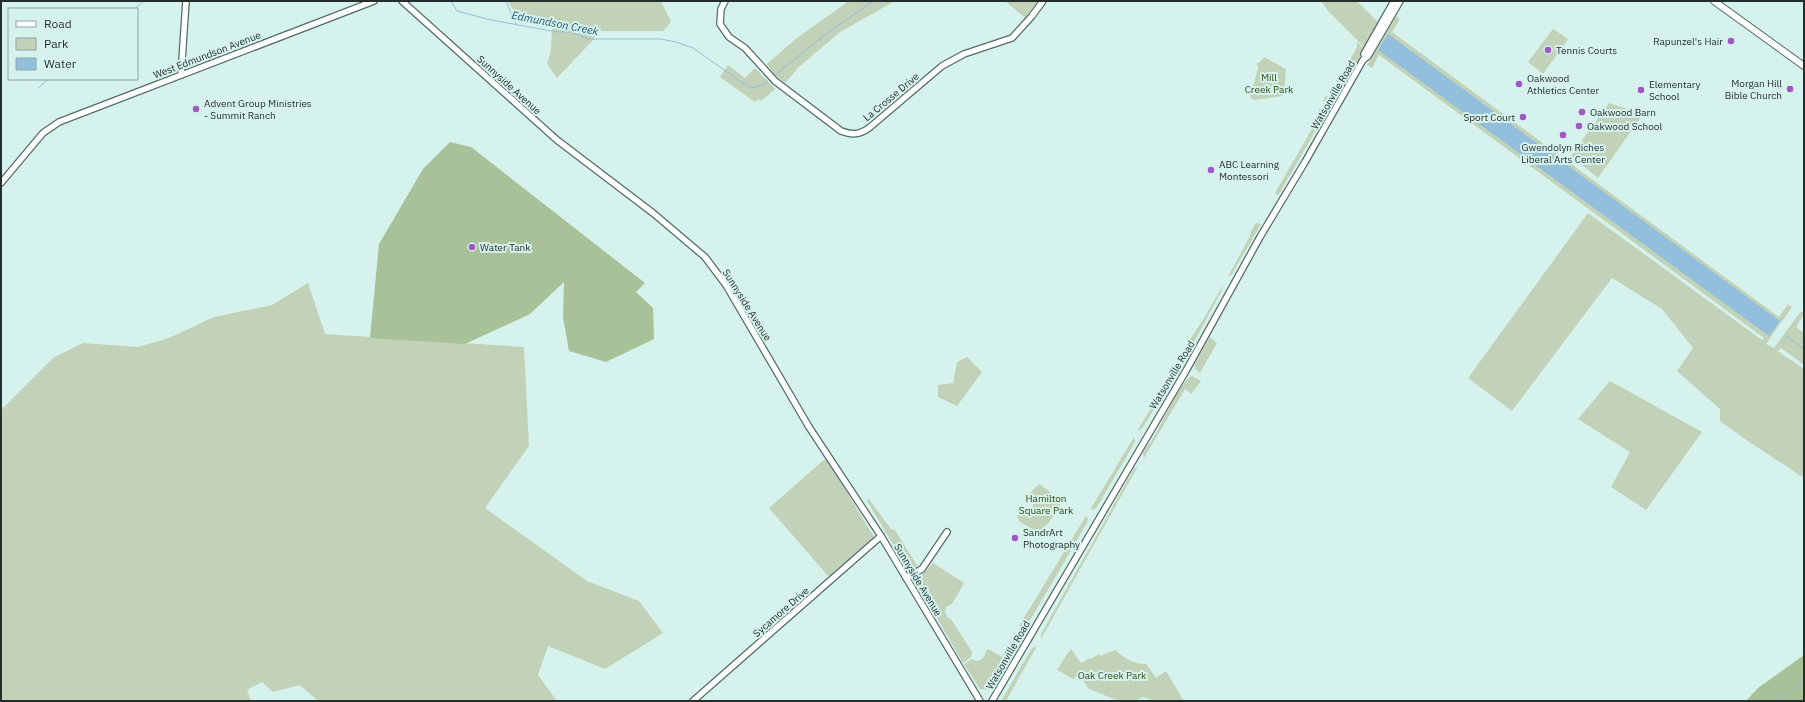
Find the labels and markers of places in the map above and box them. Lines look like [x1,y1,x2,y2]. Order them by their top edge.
place label: Rapunzel's Hair [1653,35,1723,48]
marker: Rapunzel's Hair [1726,36,1736,46]
place label: Tennis Courts [1556,44,1617,57]
marker: Tennis Courts [1543,45,1553,55]
place label: Oakwood Athletics Center [1527,72,1599,97]
place label: Morgan Hill Bible Church [1725,77,1782,102]
place label: Elementary School [1649,78,1701,103]
marker: Oakwood Athletics Center [1514,79,1524,89]
marker: Morgan Hill Bible Church [1785,84,1795,94]
marker: Elementary School [1636,85,1646,95]
place label: Advent Group Ministries - Summit Ranch [204,97,312,122]
marker: Advent Group Ministries - Summit Ranch [191,104,201,114]
place label: Oakwood Barn [1590,106,1656,119]
marker: Oakwood Barn [1577,107,1587,117]
place label: Sport Court [1464,111,1515,124]
marker: Sport Court [1518,112,1528,122]
place label: Oakwood School [1587,120,1662,133]
marker: Oakwood School [1574,121,1584,131]
marker: Gwendolyn Riches Liberal Arts Center [1558,130,1568,140]
place label: Gwendolyn Riches Liberal Arts Center [1521,141,1605,166]
place label: ABC Learning Montessori [1219,158,1280,183]
marker: ABC Learning Montessori [1206,165,1216,175]
place label: Water Tank [480,241,531,254]
marker: Water Tank [467,242,477,252]
place label: SandrArt Photography [1023,526,1080,551]
marker: SandrArt Photography [1010,533,1020,543]

